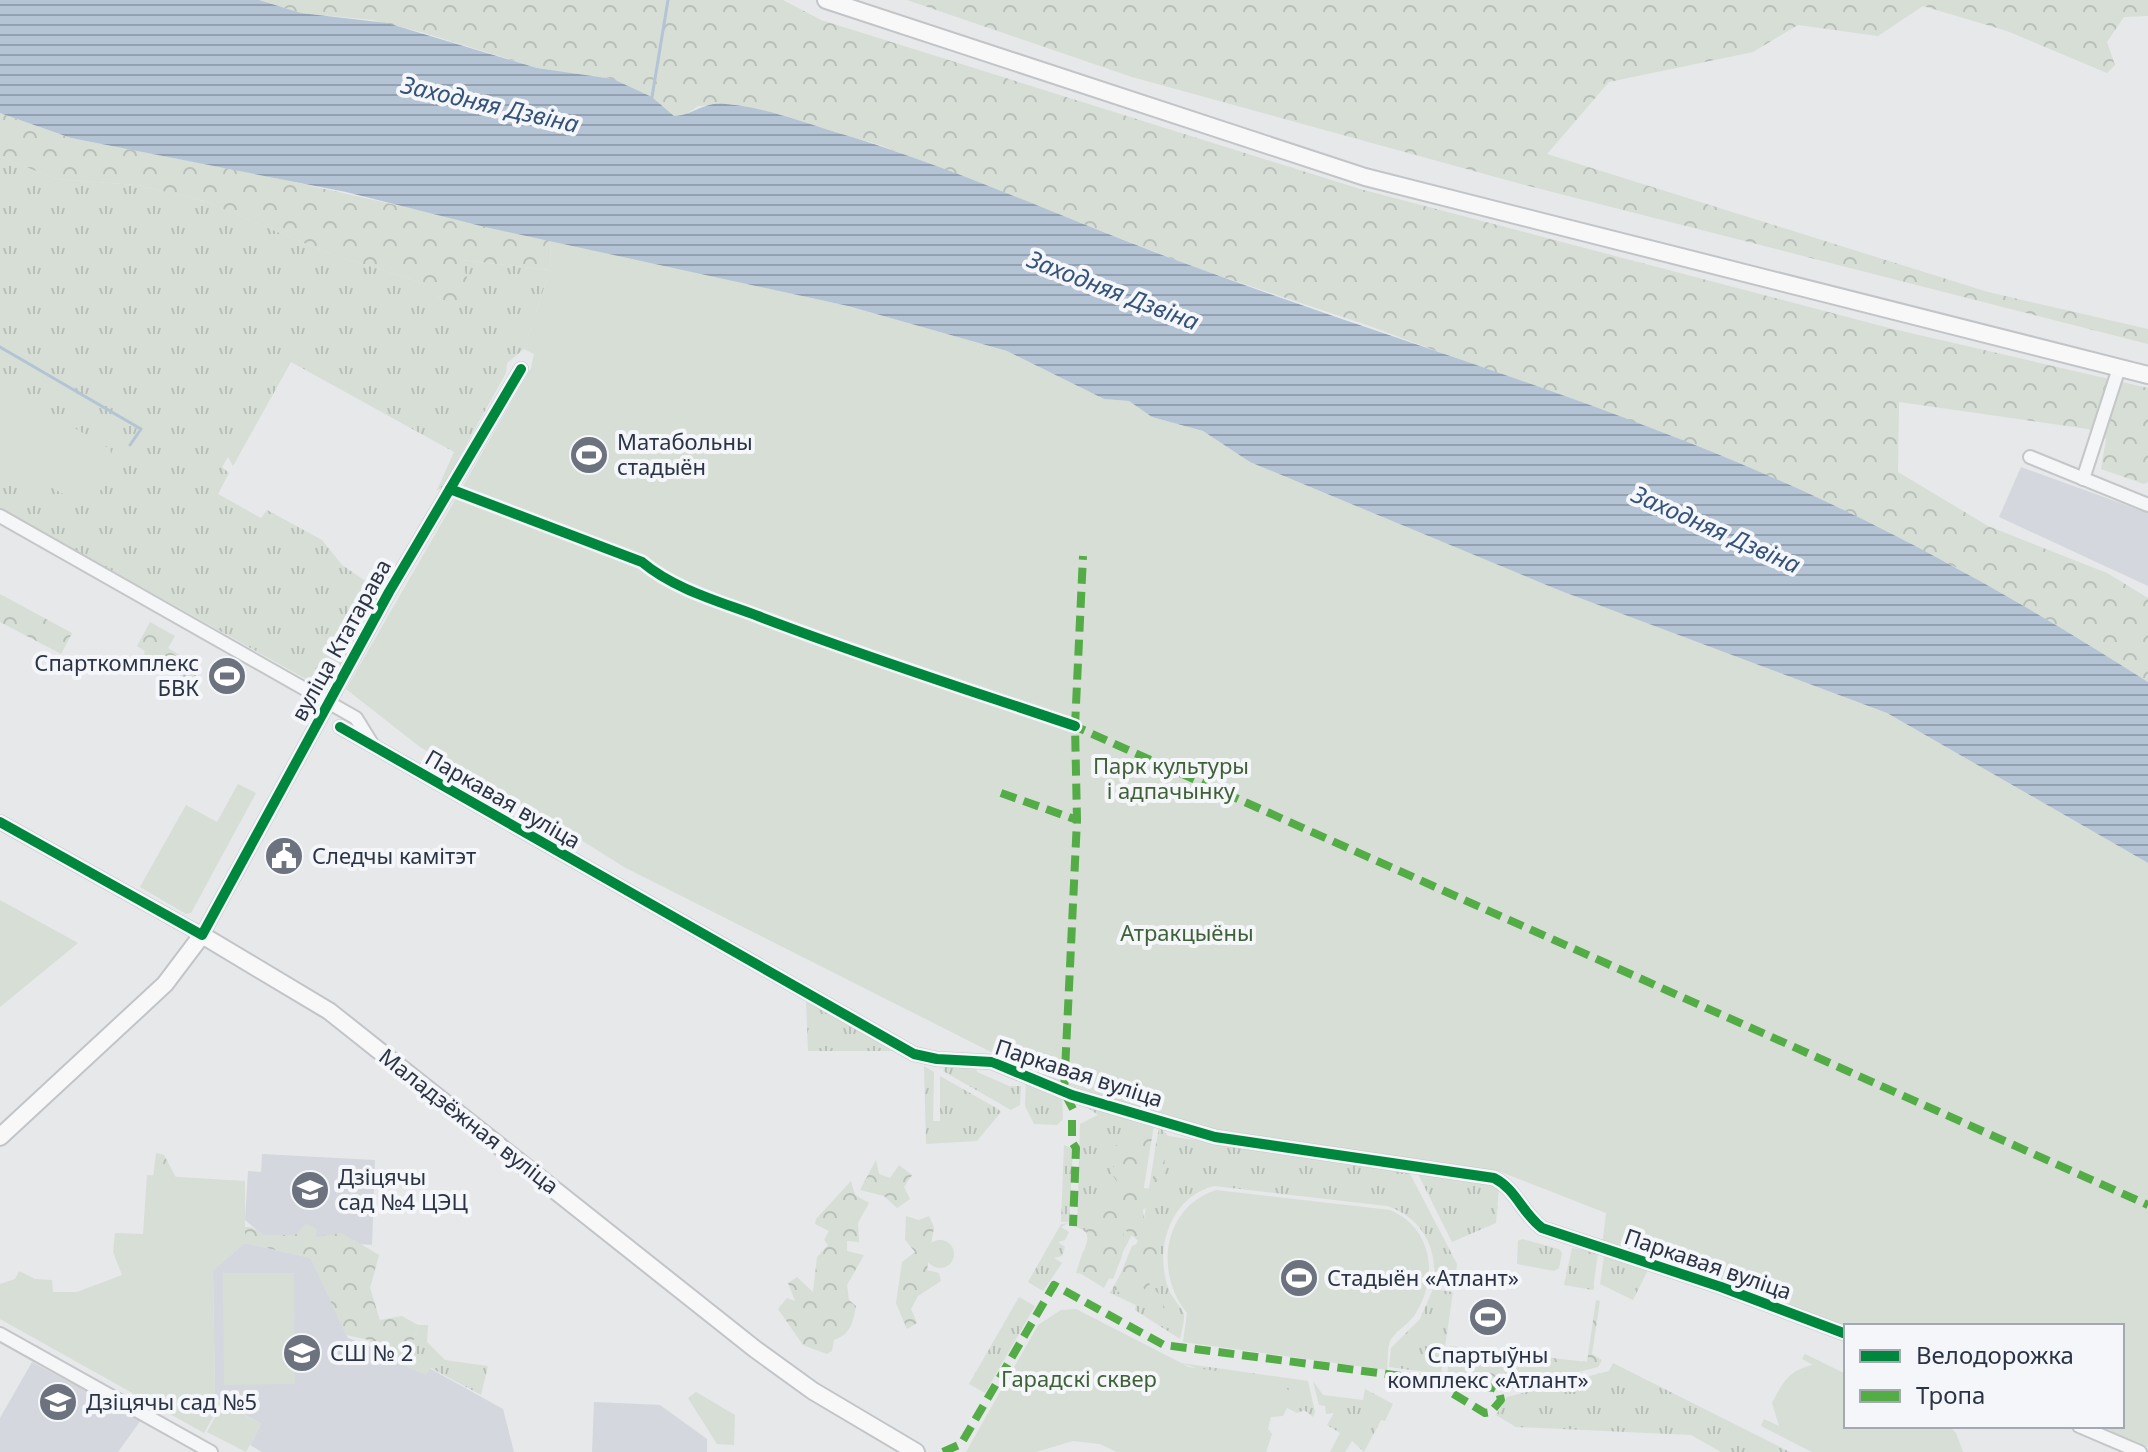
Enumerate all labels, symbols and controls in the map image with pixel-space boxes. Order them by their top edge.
water label: Заходняя Дзвіна [397,67,583,140]
water label: Заходняя Дзвіна [1022,241,1204,338]
place label: Матабольны стадыён [617,426,753,481]
sports icon: Матабольны стадыён [568,434,610,476]
water label: Заходняя Дзвіна [1626,476,1806,581]
street label: вуліца Ктатарава [283,553,397,726]
place label: Спарткомплекс БВК [34,647,199,702]
sports icon: Спарткомплекс БВК [206,655,248,697]
street label: Паркавая вуліца [420,741,587,855]
park label: Парк культуры і адпачынку [1093,750,1249,805]
public building icon: Следчы камітэт [263,835,305,877]
place label: Следчы камітэт [312,840,476,870]
park label: Атракцыёны [1120,917,1254,947]
street label: Паркавая вуліца [992,1031,1167,1113]
street label: Маладзёжная вуліца [373,1041,566,1200]
place label: Дзіцячы сад №4 ЦЭЦ [338,1161,468,1216]
school or university icon: Дзіцячы сад №4 ЦЭЦ [289,1169,331,1211]
street label: Паркавая вуліца [1621,1220,1796,1306]
sports icon: Стадыён «Атлант» [1278,1257,1320,1299]
place label: Стадыён «Атлант» [1327,1262,1519,1292]
sports icon: Спартыўны комплекс «Атлант» [1467,1296,1509,1338]
legend [1844,1324,2124,1428]
school or university icon: СШ № 2 [281,1332,323,1374]
place label: СШ № 2 [330,1337,413,1367]
text: Велодорожка [1916,1338,2074,1371]
place label: Спартыўны комплекс «Атлант» [1387,1339,1589,1394]
park label: Гарадскі сквер [1001,1363,1157,1393]
text: Тропа [1916,1378,1985,1411]
school or university icon: Дзіцячы сад №5 [37,1381,79,1423]
place label: Дзіцячы сад №5 [86,1386,257,1416]

